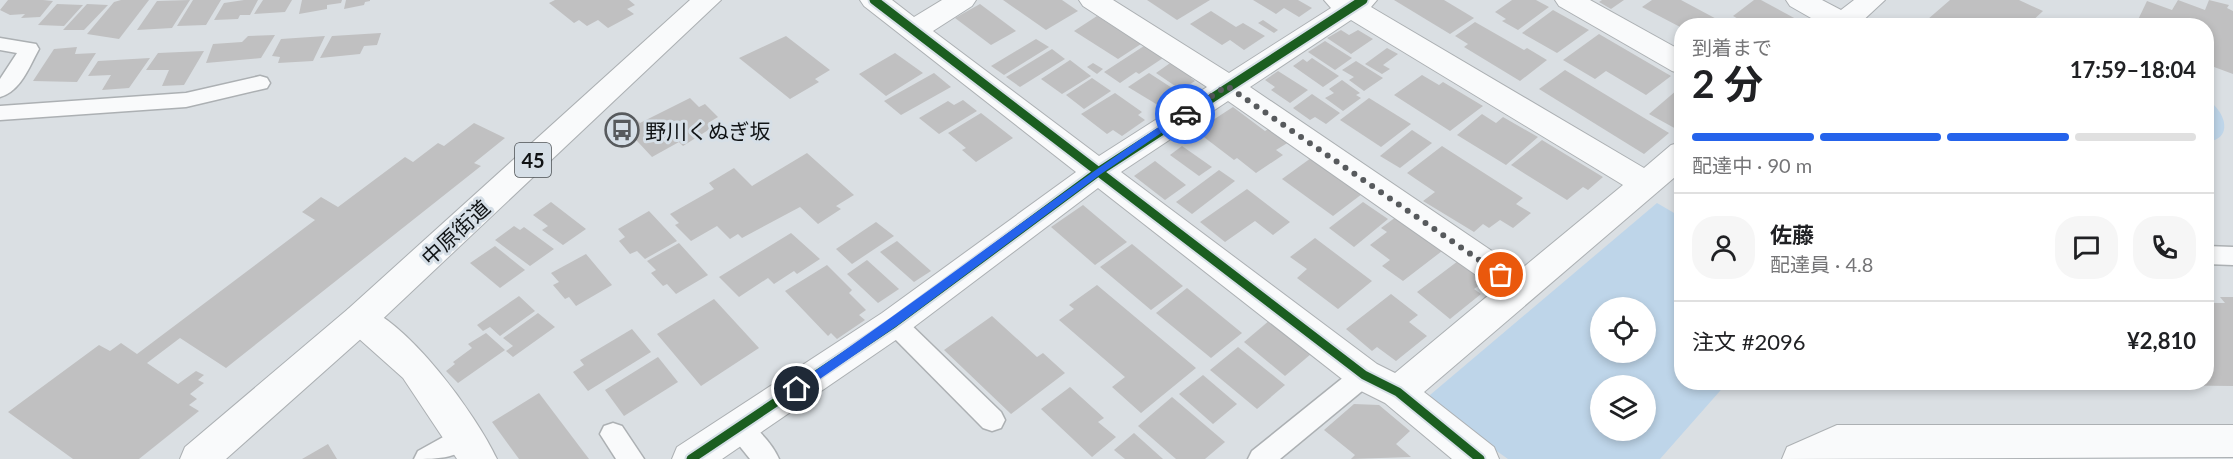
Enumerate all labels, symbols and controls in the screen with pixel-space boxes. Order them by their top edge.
text: 到着まで [1692,35,1772,59]
text: 17:59–18:04 [2070,56,2196,83]
text: 2 分 [1692,60,1763,106]
courier [1155,84,1215,144]
icon: car [1169,98,1202,131]
bus stop icon: 野川くぬぎ坂 [604,112,640,148]
place label: 野川くぬぎ坂 [645,118,771,143]
road number: 45 [515,143,551,177]
text: 配達中 · 90 m [1692,153,1812,177]
street label: 中原街道 [416,194,494,270]
button: person [1692,216,1755,279]
button: chat [2055,216,2118,279]
button: phone [2133,216,2196,279]
text: 佐藤 [1770,221,1814,248]
pin [1475,249,1526,300]
text: 配達員 · 4.8 [1770,252,1873,276]
icon: bag [1484,258,1517,291]
map controls [1590,297,1656,441]
button: locate [1590,297,1656,363]
text: ¥2,810 [2127,327,2196,354]
text: 注文 #2096 [1692,328,1805,355]
pin [771,363,822,414]
icon: home [780,372,813,405]
button: layers [1590,375,1656,441]

